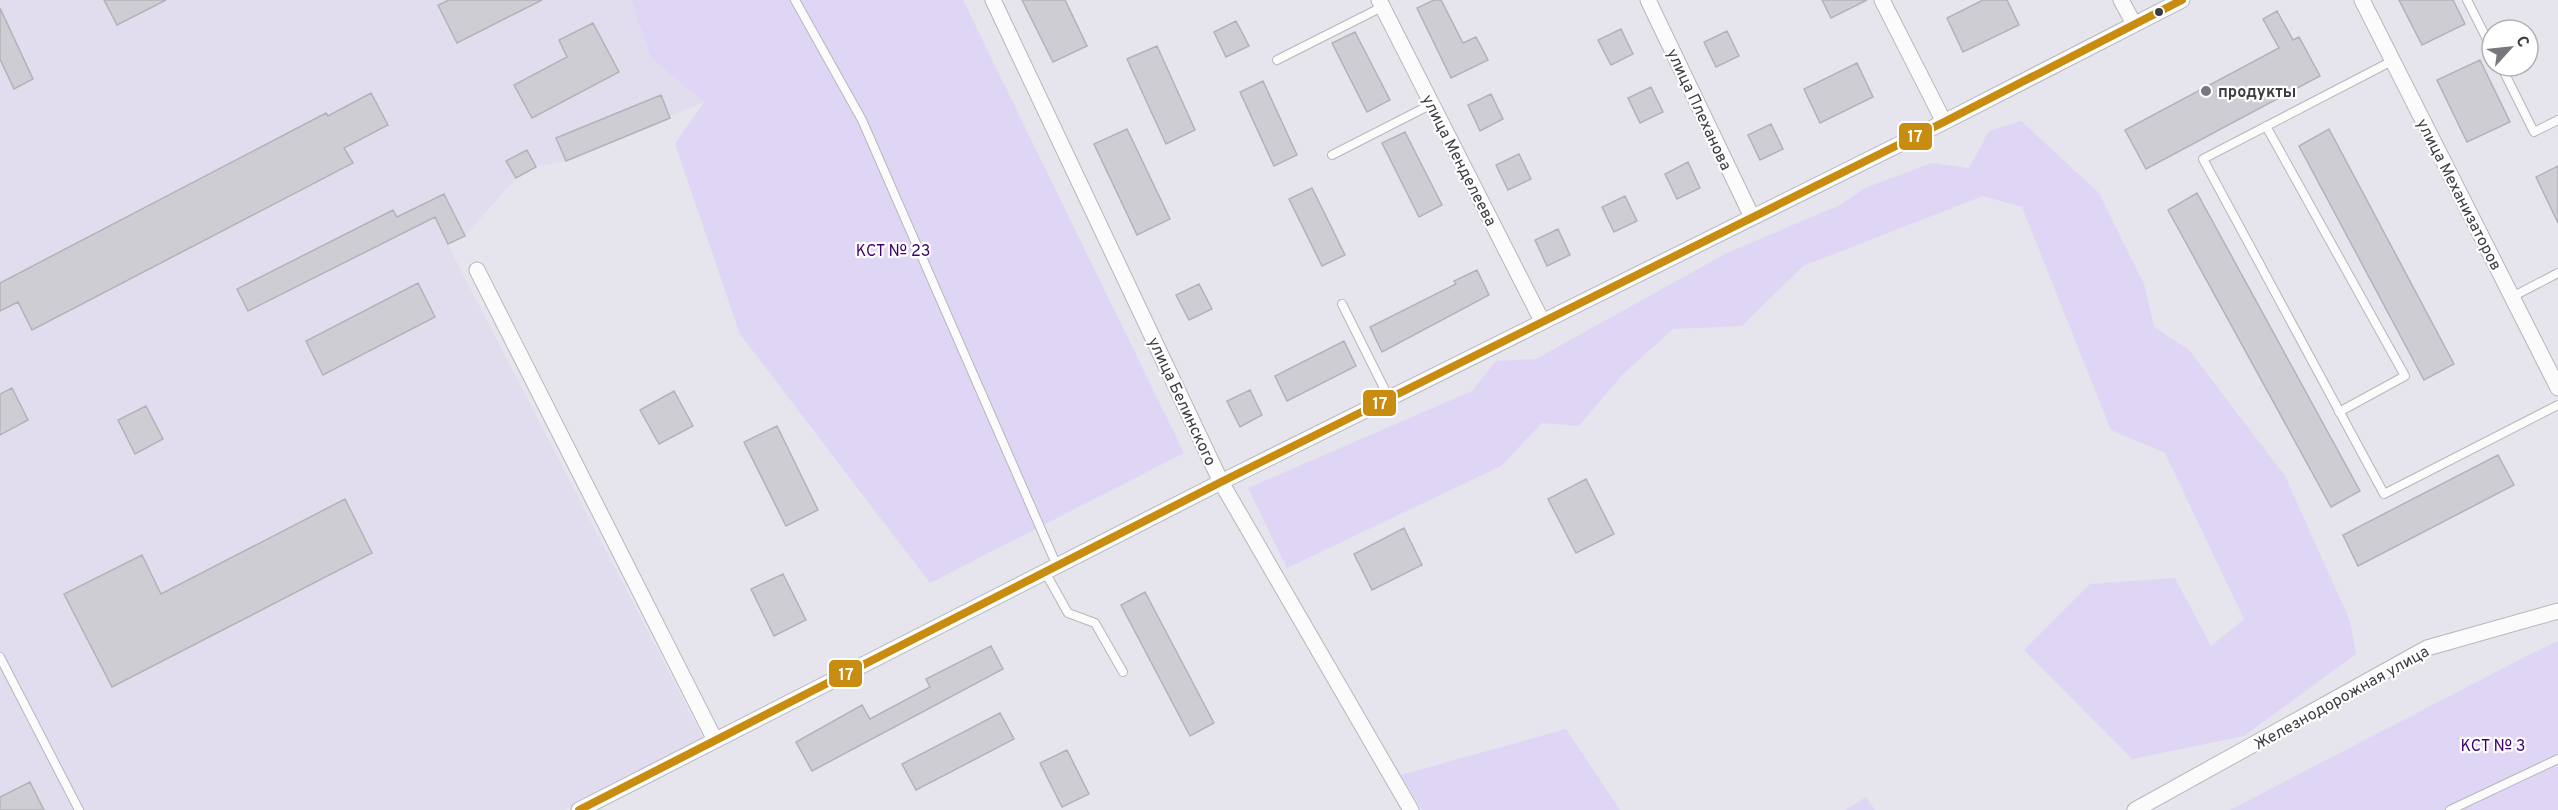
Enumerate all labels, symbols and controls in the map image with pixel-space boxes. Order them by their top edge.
unlabelled marker [2153,6,2165,18]
north arrow [2480,18,2540,78]
text: С [2510,33,2533,51]
street label: улица Плеханова [1661,46,1735,174]
place label: продукты [2218,83,2296,103]
marker: продукты [2199,84,2213,98]
street label: улица Менделеева [1416,92,1500,230]
street label: улица Механизаторов [2411,116,2505,274]
line badge: 17 [1898,122,1933,151]
text: 17 [1908,128,1922,148]
park label: КСТ № 23 [856,242,930,262]
street label: улица Белинского [1143,334,1220,470]
line badge: 17 [1362,389,1397,417]
text: 17 [1373,395,1387,415]
street label: Железнодорожная улица [2251,642,2433,755]
line badge: 17 [828,659,863,688]
text: 17 [839,666,853,686]
park label: КСТ № 3 [2461,737,2525,757]

